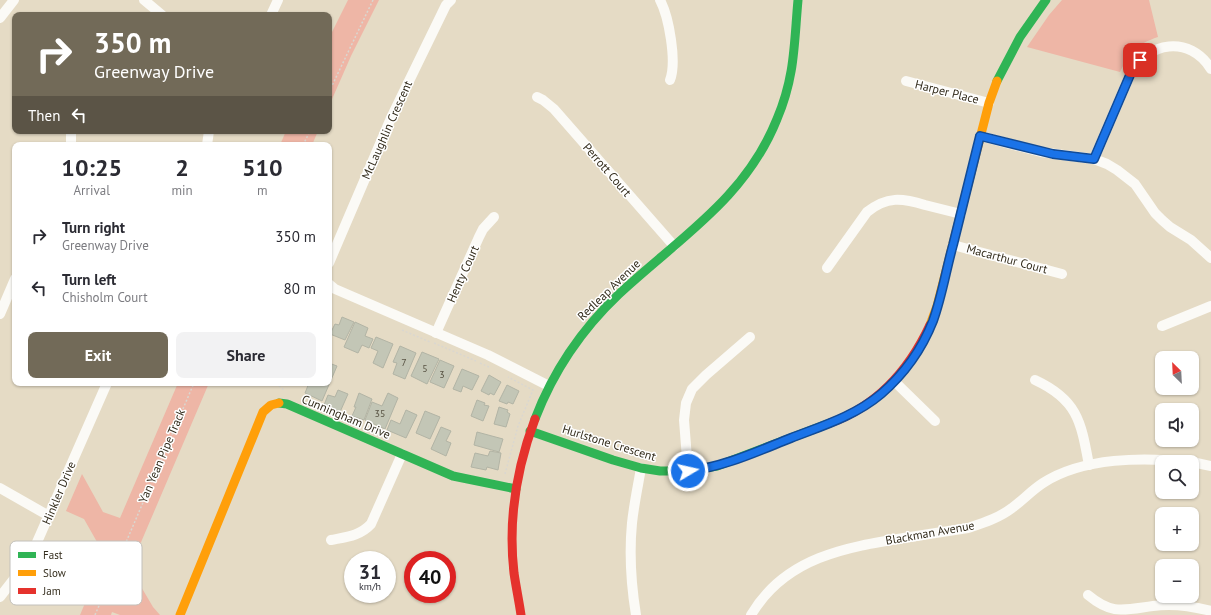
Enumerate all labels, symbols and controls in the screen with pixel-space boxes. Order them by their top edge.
text: 350 m [94,24,171,61]
icon: right [28,28,80,80]
pin [1123,43,1157,77]
icon: arrive [1129,49,1151,71]
text: Greenway Drive [94,60,214,83]
street label: Harper Place [914,76,981,107]
street label: McLaughlin Crescent [358,78,415,182]
icon: left [68,104,90,126]
text: Then [28,106,60,125]
street label: Perrott Court [580,140,635,200]
text: 10:25 [61,152,122,183]
text: 2 [175,152,189,183]
text: 510 [242,152,283,183]
text: Arrival [74,182,110,199]
text: min [171,182,193,199]
text: m [257,182,268,199]
text: Turn right [62,218,125,237]
icon: right [28,225,50,247]
text: 350 m [275,227,316,246]
text: Greenway Drive [62,237,149,254]
street label: Macarthur Court [965,240,1049,277]
street label: Henty Court [443,243,482,305]
street label: Redleap Avenue [574,256,643,323]
text: Turn left [62,270,116,289]
icon: left [28,277,50,299]
text: 80 m [283,279,316,298]
text: Chisholm Court [62,289,148,306]
button: Exit [28,332,168,378]
button: Share [176,332,316,378]
north arrow [1155,351,1199,395]
map controls [1155,351,1199,603]
house number: 7 [401,356,407,369]
house number: 5 [422,362,428,375]
house number: 3 [439,368,445,381]
street label: Cunningham Drive [300,391,393,442]
button: sound [1155,403,1199,447]
street label: Yan Yean Pipe Track [135,406,188,505]
house number: 35 [375,407,385,420]
street label: Hurlstone Crescent [560,421,658,464]
position arrow [667,450,709,492]
button: search [1155,455,1199,499]
street label: Hinkler Drive [38,459,79,527]
button: + [1155,507,1199,551]
street label: Blackman Avenue [884,517,976,548]
legend [10,541,142,605]
text: Fast [43,548,63,562]
speed limit sign: 40 [404,551,456,603]
text: 31 [359,559,381,585]
button: − [1155,559,1199,603]
text: Slow [43,566,66,580]
text: km/h [359,580,381,593]
text: Jam [42,584,61,598]

